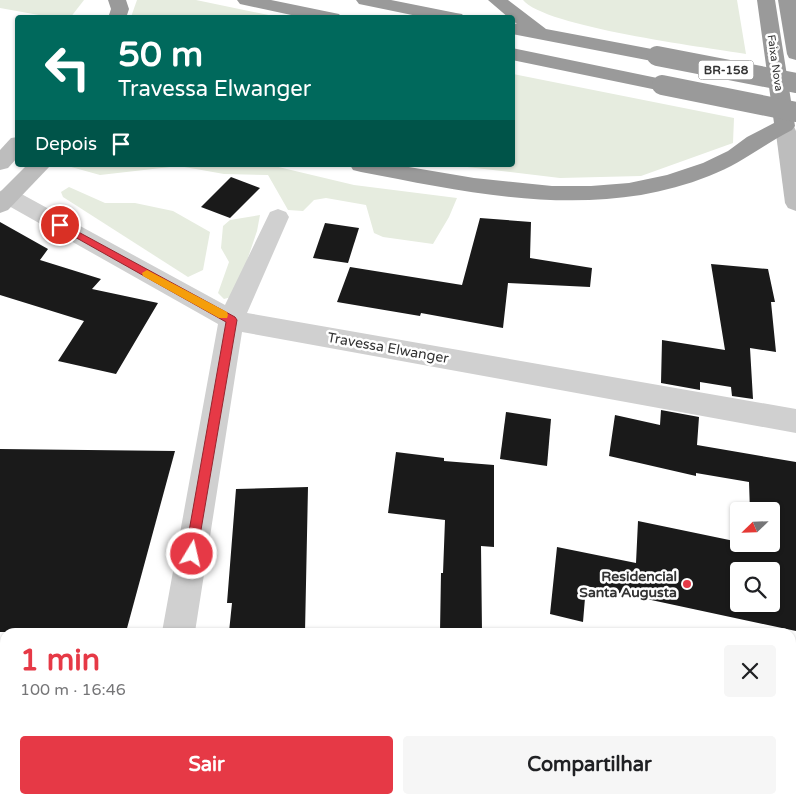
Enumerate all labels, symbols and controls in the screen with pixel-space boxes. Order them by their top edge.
text: 50 m [118,34,203,76]
street label: Faixa Nova [765,34,785,92]
icon: left [35,35,100,100]
road number: BR-158 [698,60,754,80]
text: Travessa Elwanger [118,76,311,102]
icon: arrive [107,130,135,158]
text: Depois [35,133,97,155]
pin [39,204,81,246]
icon: arrive [46,211,74,239]
street label: Travessa Elwanger [326,329,451,367]
north arrow [730,502,780,552]
map controls [730,502,780,612]
position arrow [165,527,217,579]
button: search [730,562,780,612]
place label: Residencial Santa Augusta [579,568,677,601]
marker: Residencial Santa Augusta [681,578,693,590]
text: 1 min [20,642,100,679]
button: close [724,645,776,697]
text: 100 m · 16:46 [20,680,126,700]
button: Sair [20,736,393,794]
button: Compartilhar [403,736,776,794]

